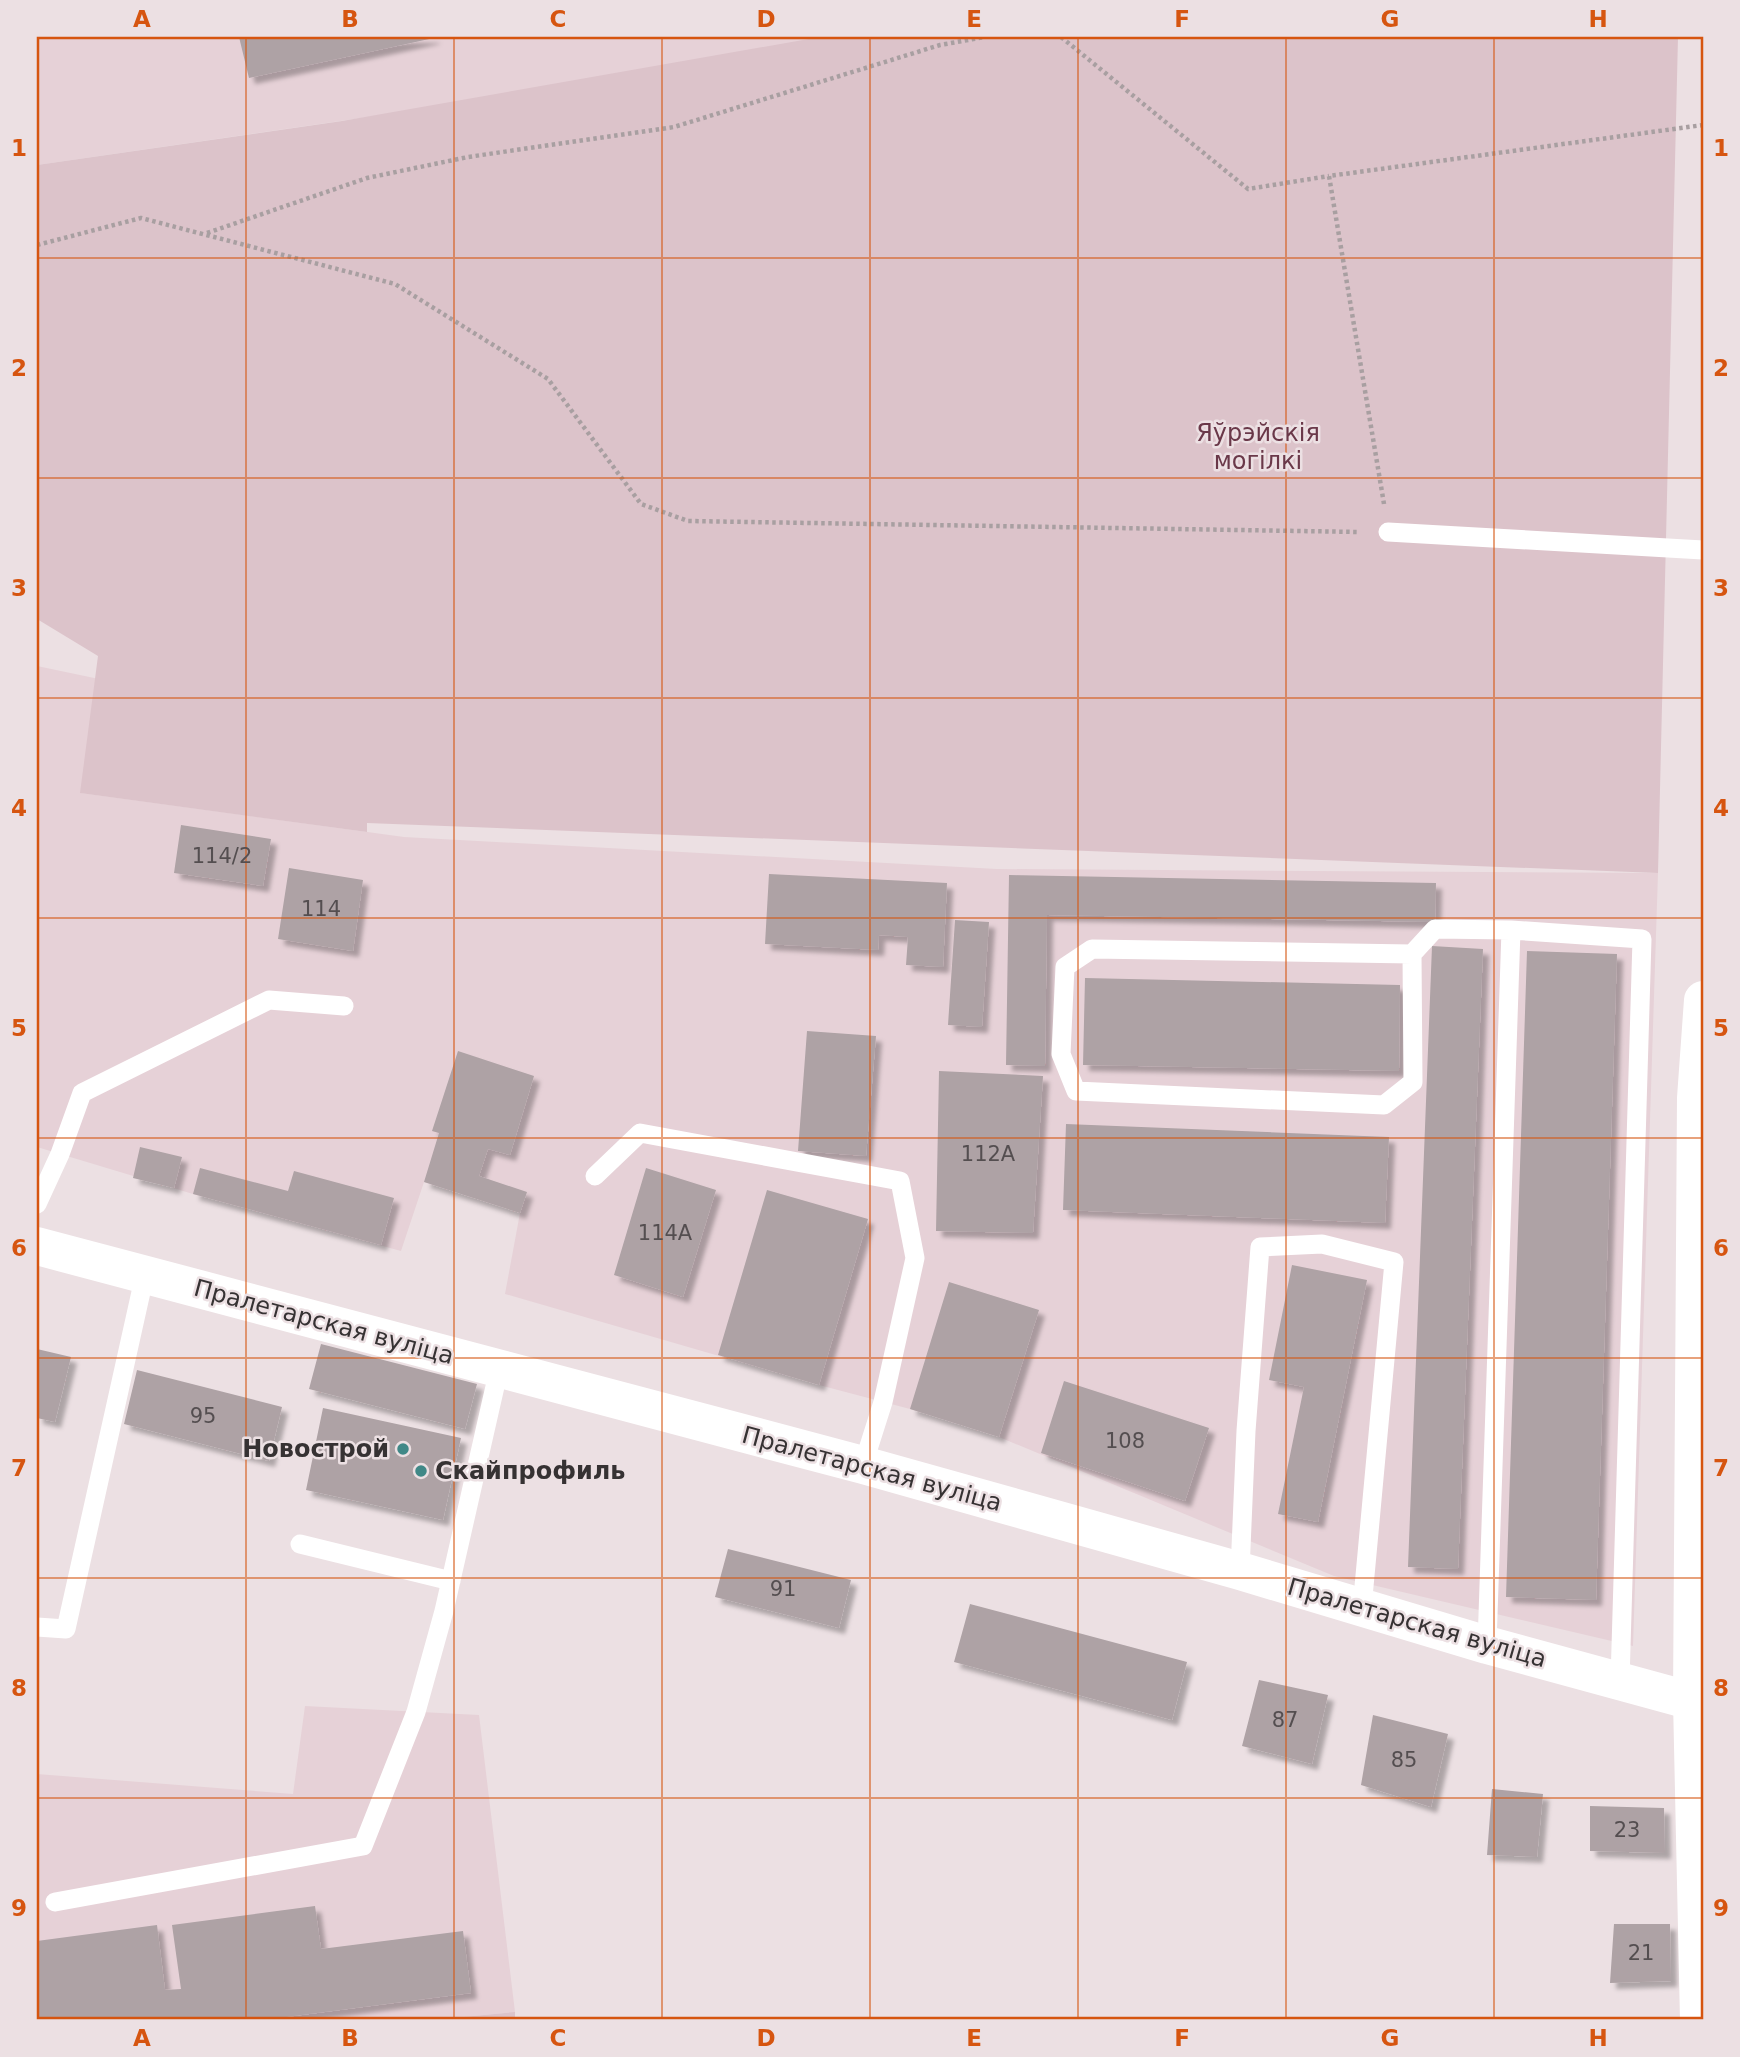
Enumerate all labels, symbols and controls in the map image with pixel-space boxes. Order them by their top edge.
text: A [133,6,151,32]
text: B [341,6,359,32]
text: C [550,6,566,32]
text: D [756,6,776,32]
text: E [966,6,982,32]
text: F [1174,6,1190,32]
text: G [1381,6,1399,32]
text: H [1588,6,1608,32]
text: 1 [11,135,27,161]
text: 1 [1713,135,1729,161]
text: 2 [11,355,27,381]
text: 2 [1713,355,1729,381]
park label: Яўрэйскія могілкі [1196,419,1320,475]
text: 3 [11,575,27,601]
text: 3 [1713,575,1729,601]
text: 4 [11,795,27,821]
text: 4 [1713,795,1729,821]
house number: 114/2 [192,844,252,868]
house number: 114 [301,897,341,921]
text: 5 [11,1015,27,1041]
text: 5 [1713,1015,1729,1041]
house number: 112А [961,1142,1016,1166]
house number: 114А [638,1221,693,1245]
text: 6 [11,1235,27,1261]
text: 6 [1713,1235,1729,1261]
street label: Пралетарская вуліца [191,1274,457,1370]
house number: 95 [190,1404,216,1428]
street label: Пралетарская вуліца [739,1421,1005,1517]
house number: 108 [1105,1429,1145,1453]
place label: Новострой [242,1435,389,1463]
marker: Новострой [395,1441,411,1457]
text: 7 [11,1455,27,1481]
text: 7 [1713,1455,1729,1481]
place label: Скайпрофиль [435,1457,626,1485]
marker: Скайпрофиль [413,1463,429,1479]
street label: Пралетарская вуліца [1284,1573,1550,1673]
house number: 91 [770,1577,796,1601]
text: 8 [11,1675,27,1701]
text: 8 [1713,1675,1729,1701]
house number: 87 [1272,1708,1298,1732]
house number: 85 [1391,1748,1417,1772]
house number: 23 [1614,1818,1640,1842]
text: 9 [11,1895,27,1921]
text: 9 [1713,1895,1729,1921]
house number: 21 [1628,1941,1654,1965]
text: A [133,2025,151,2051]
text: B [341,2025,359,2051]
text: C [550,2025,566,2051]
text: D [756,2025,776,2051]
text: E [966,2025,982,2051]
text: F [1174,2025,1190,2051]
text: G [1381,2025,1399,2051]
text: H [1588,2025,1608,2051]

